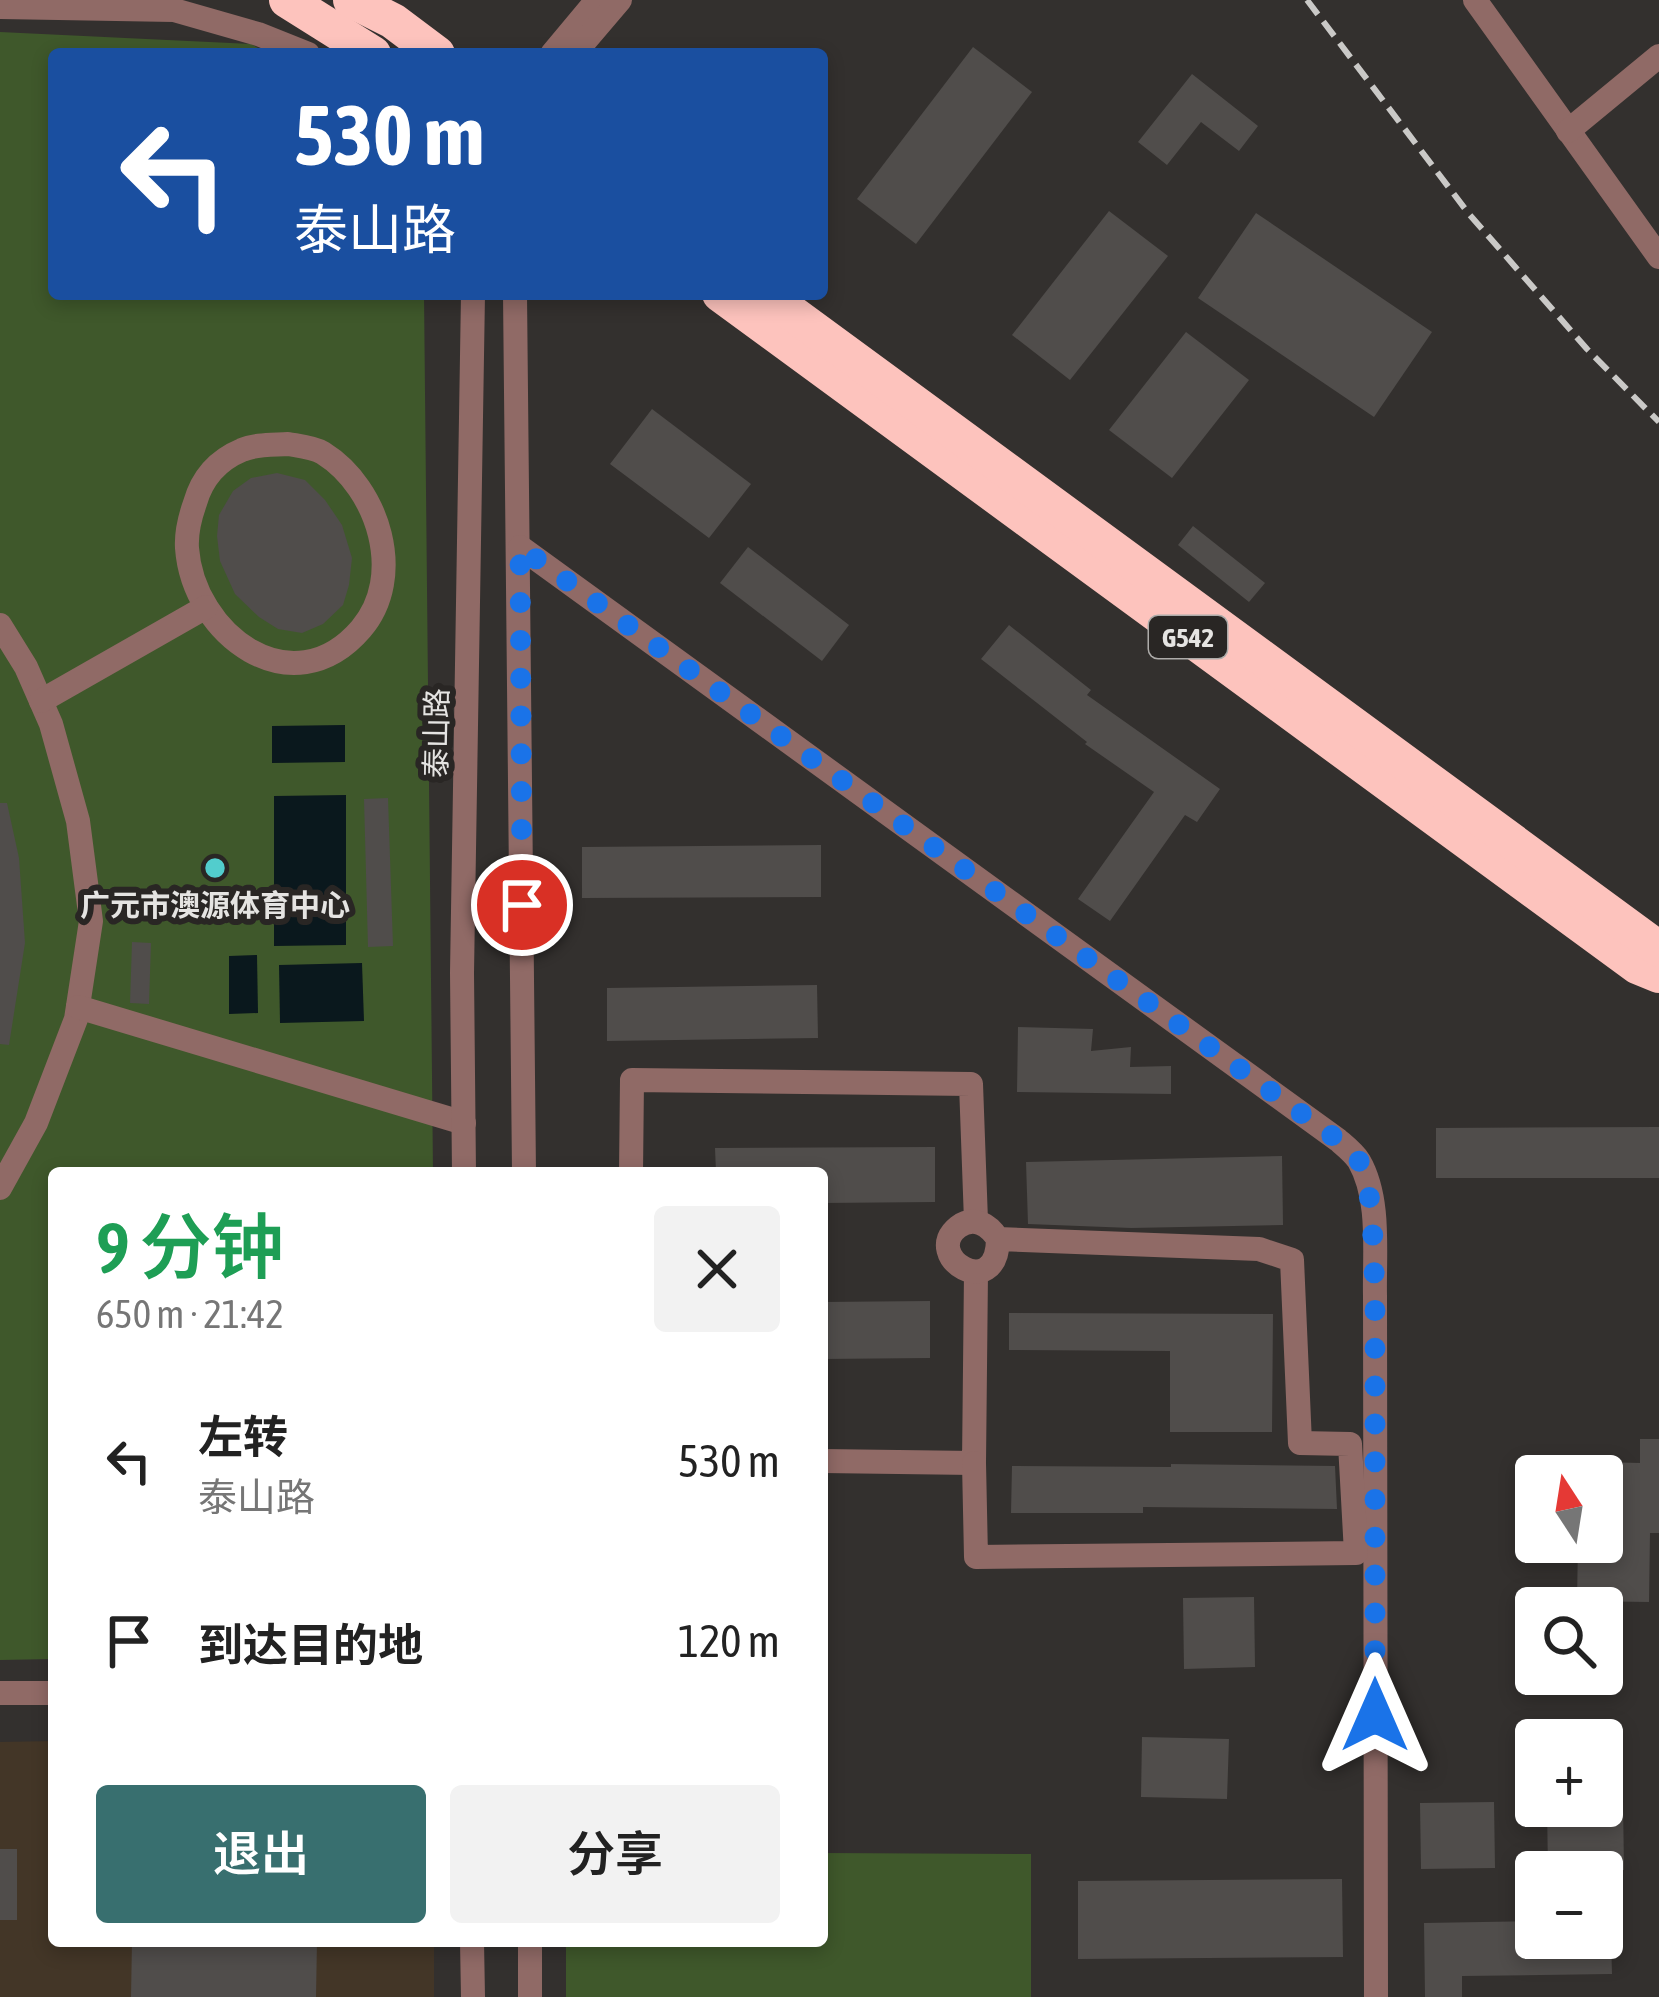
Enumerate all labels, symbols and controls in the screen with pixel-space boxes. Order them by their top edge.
text: 530 m [294,87,484,183]
icon: left [96,96,252,252]
text: 泰山路 [294,199,456,260]
road number: G542 [1149,616,1227,658]
street label: 泰山路 [418,688,454,778]
pin [471,854,573,956]
marker: 广元市澳源体育中心 [202,855,228,881]
icon: arrive [489,872,555,938]
place label: 广元市澳源体育中心 [80,888,350,922]
text: 9 分钟 [96,1206,284,1288]
button: close [654,1206,780,1332]
text: 650 m · 21:42 [96,1292,284,1336]
text: 左转 [198,1411,288,1463]
icon: left [96,1428,162,1494]
text: 530 m [678,1435,780,1487]
north arrow [1515,1455,1623,1563]
map controls [1515,1455,1623,1959]
text: 泰山路 [198,1475,315,1519]
button: search [1515,1587,1623,1695]
icon: arrive [96,1608,162,1674]
text: 120 m [678,1615,780,1667]
text: 到达目的地 [198,1619,423,1671]
position arrow [1312,1652,1438,1778]
button: + [1515,1719,1623,1827]
button: 退出 [96,1785,426,1923]
button: 分享 [450,1785,780,1923]
button: − [1515,1851,1623,1959]

